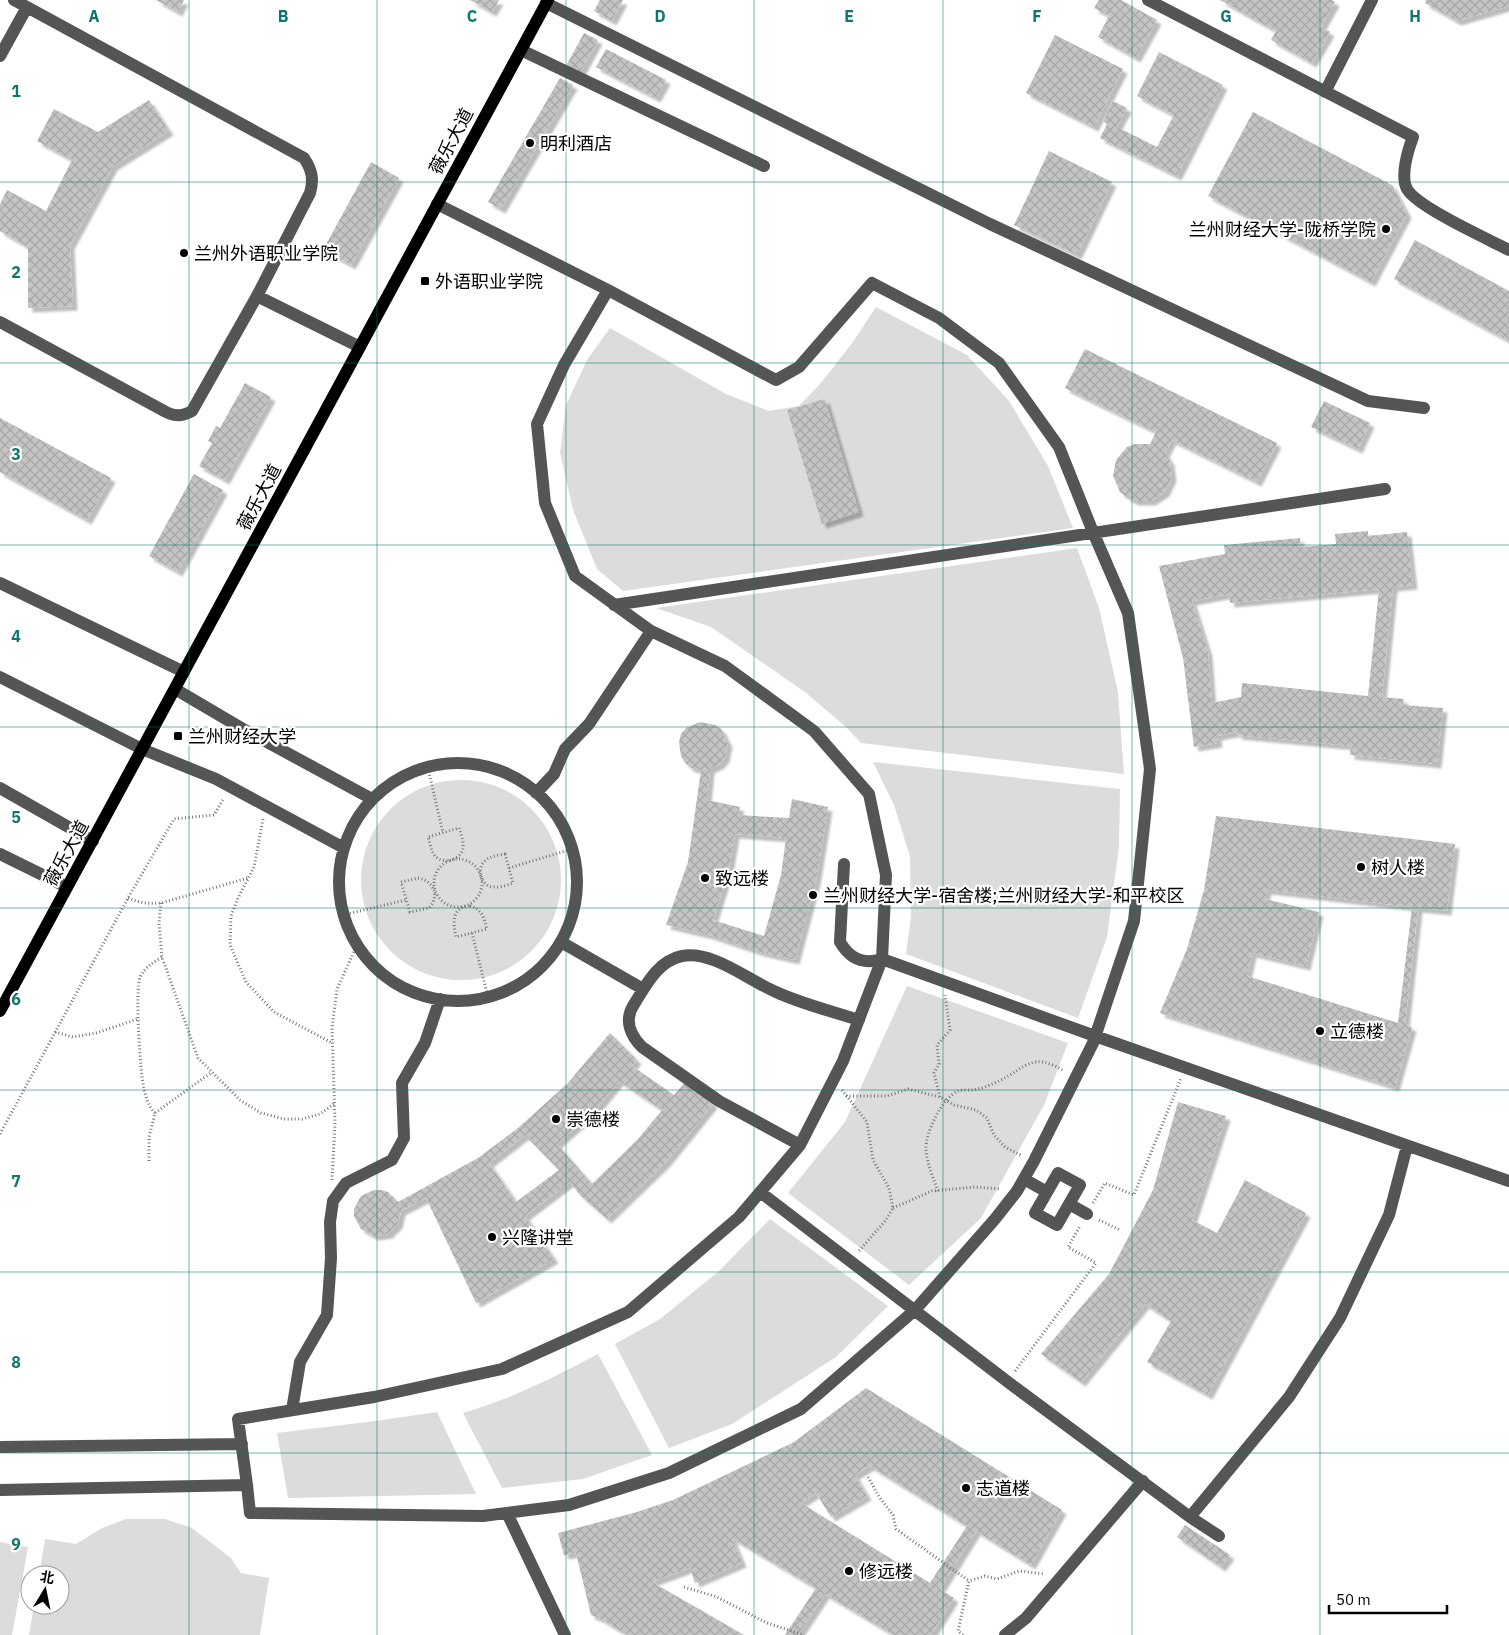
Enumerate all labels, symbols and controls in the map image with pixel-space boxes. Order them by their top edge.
text: A [89,6,100,26]
text: B [278,6,289,26]
text: C [467,6,477,26]
text: D [654,6,666,26]
text: E [844,6,854,26]
text: F [1032,6,1042,26]
text: G [1220,6,1232,26]
text: H [1409,6,1421,26]
text: 1 [11,81,21,101]
street label: 薇乐大道 [424,104,478,178]
place label: 明利酒店 [540,132,612,155]
marker: 明利酒店 [524,137,536,149]
place label: 兰州财经大学-陇桥学院 [1189,218,1376,241]
marker: 兰州财经大学-陇桥学院 [1380,223,1392,235]
place label: 兰州外语职业学院 [194,242,338,265]
marker: 兰州外语职业学院 [178,247,190,259]
text: 2 [11,262,21,282]
place label: 外语职业学院 [435,270,543,293]
marker: 外语职业学院 [419,275,431,287]
text: 3 [11,444,21,464]
street label: 薇乐大道 [232,460,286,534]
text: 4 [11,626,21,646]
place label: 兰州财经大学 [188,725,296,748]
marker: 兰州财经大学 [172,730,184,742]
text: 5 [11,807,21,827]
street label: 薇乐大道 [38,816,94,890]
place label: 树人楼 [1371,856,1425,879]
marker: 树人楼 [1355,861,1367,873]
place label: 致远楼 [715,867,769,890]
marker: 致远楼 [699,872,711,884]
place label: 兰州财经大学-宿舍楼;兰州财经大学-和平校区 [823,884,1185,907]
marker: 兰州财经大学-宿舍楼;兰州财经大学-和平校区 [807,889,819,901]
text: 6 [11,989,21,1009]
place label: 立德楼 [1330,1020,1384,1043]
marker: 立德楼 [1314,1025,1326,1037]
place label: 崇德楼 [566,1108,620,1131]
marker: 崇德楼 [550,1113,562,1125]
text: 7 [11,1171,21,1191]
place label: 兴隆讲堂 [502,1226,574,1249]
marker: 兴隆讲堂 [486,1231,498,1243]
text: 8 [11,1352,21,1372]
place label: 志道楼 [976,1477,1030,1500]
marker: 志道楼 [960,1482,972,1494]
text: 9 [11,1534,21,1554]
place label: 修远楼 [859,1560,913,1583]
north arrow [20,1565,70,1615]
marker: 修远楼 [843,1565,855,1577]
text: 北 [39,1567,56,1587]
scale bar [1329,1582,1446,1614]
text: 50 m [1336,1590,1371,1609]

